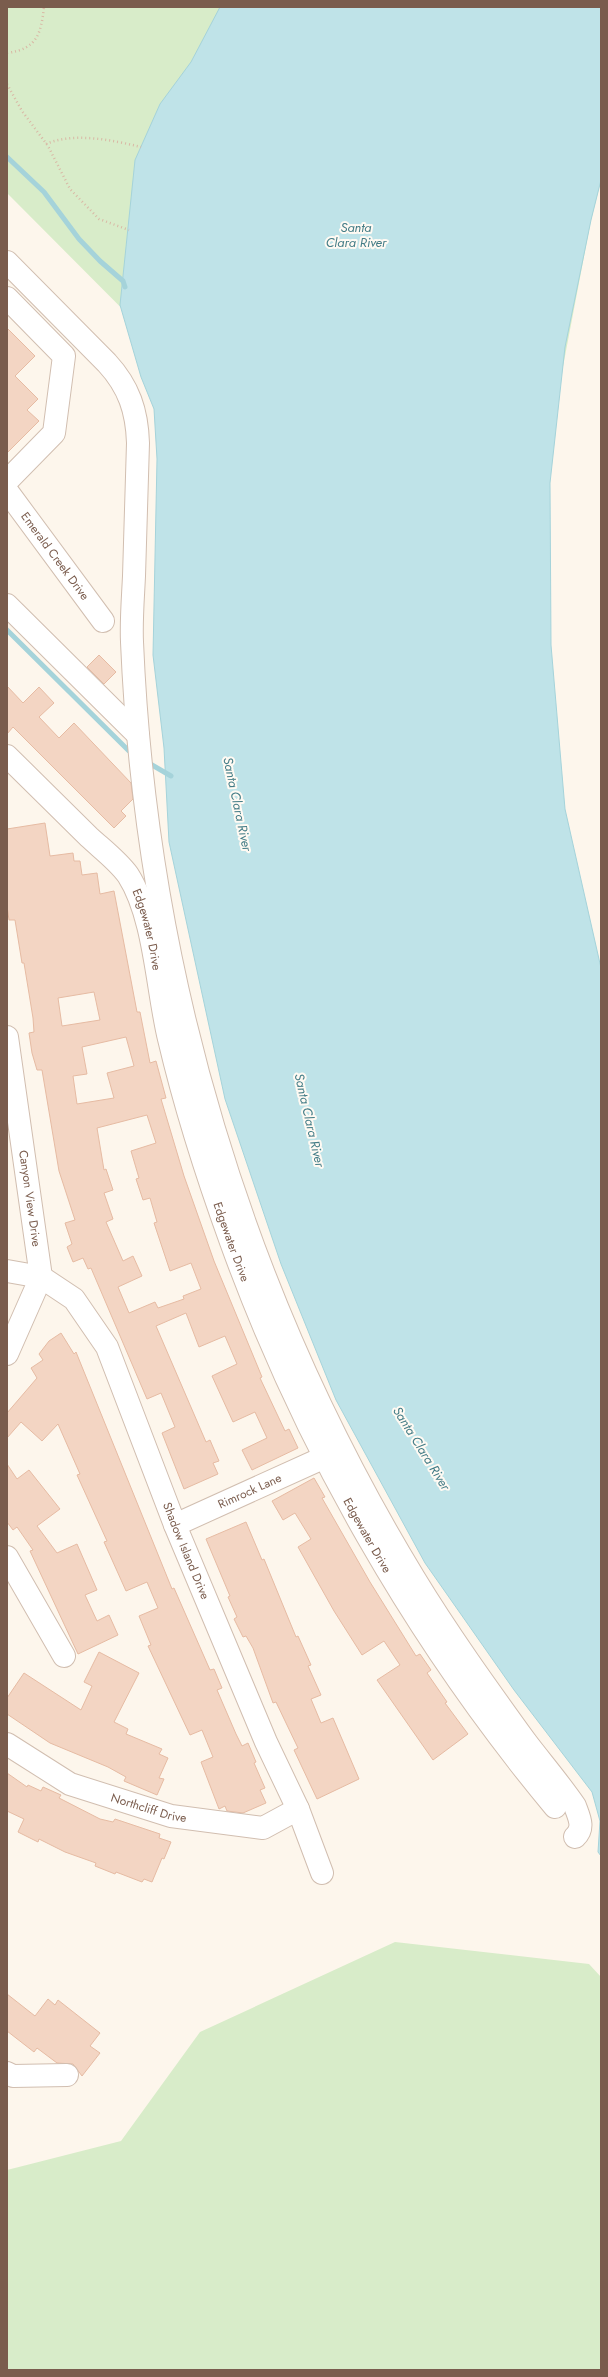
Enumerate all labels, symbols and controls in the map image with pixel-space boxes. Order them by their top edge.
water label: Santa Clara River [326,218,387,252]
street label: Emerald Creek Drive [17,508,94,604]
water label: Santa Clara River [218,755,257,853]
street label: Edgewater Drive [128,886,166,972]
water label: Santa Clara River [290,1071,330,1169]
street label: Canyon View Drive [14,1149,46,1248]
street label: Edgewater Drive [208,1199,254,1284]
water label: Santa Clara River [388,1403,455,1494]
street label: Rimrock Lane [215,1469,284,1513]
street label: Edgewater Drive [339,1495,396,1576]
street label: Shadow Island Drive [158,1500,214,1602]
street label: Northcliff Drive [109,1789,187,1827]

